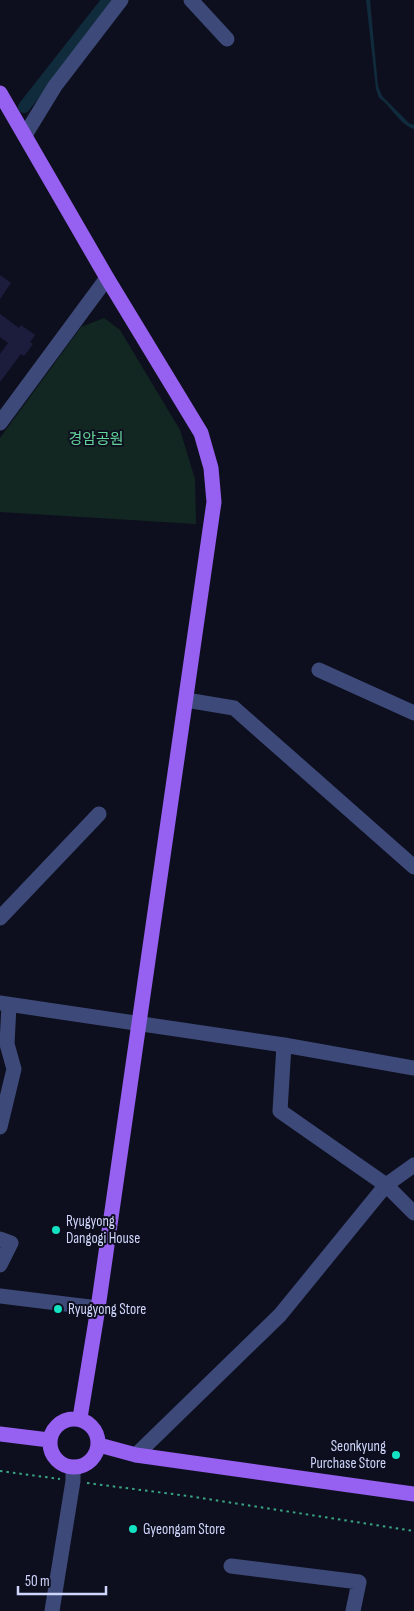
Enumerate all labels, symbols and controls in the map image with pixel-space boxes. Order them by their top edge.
park label: 경암공원 [68,430,124,449]
place label: Ryugyong Dangogi House [66,1212,140,1248]
marker: Ryugyong Dangogi House [50,1224,62,1236]
place label: Ryugyong Store [68,1300,146,1319]
marker: Ryugyong Store [52,1303,64,1315]
place label: Seonkyung Purchase Store [310,1437,386,1473]
marker: Seonkyung Purchase Store [390,1449,402,1461]
place label: Gyeongam Store [143,1520,225,1539]
marker: Gyeongam Store [127,1523,139,1535]
scale bar [18,1564,105,1596]
text: 50 m [25,1572,50,1591]

